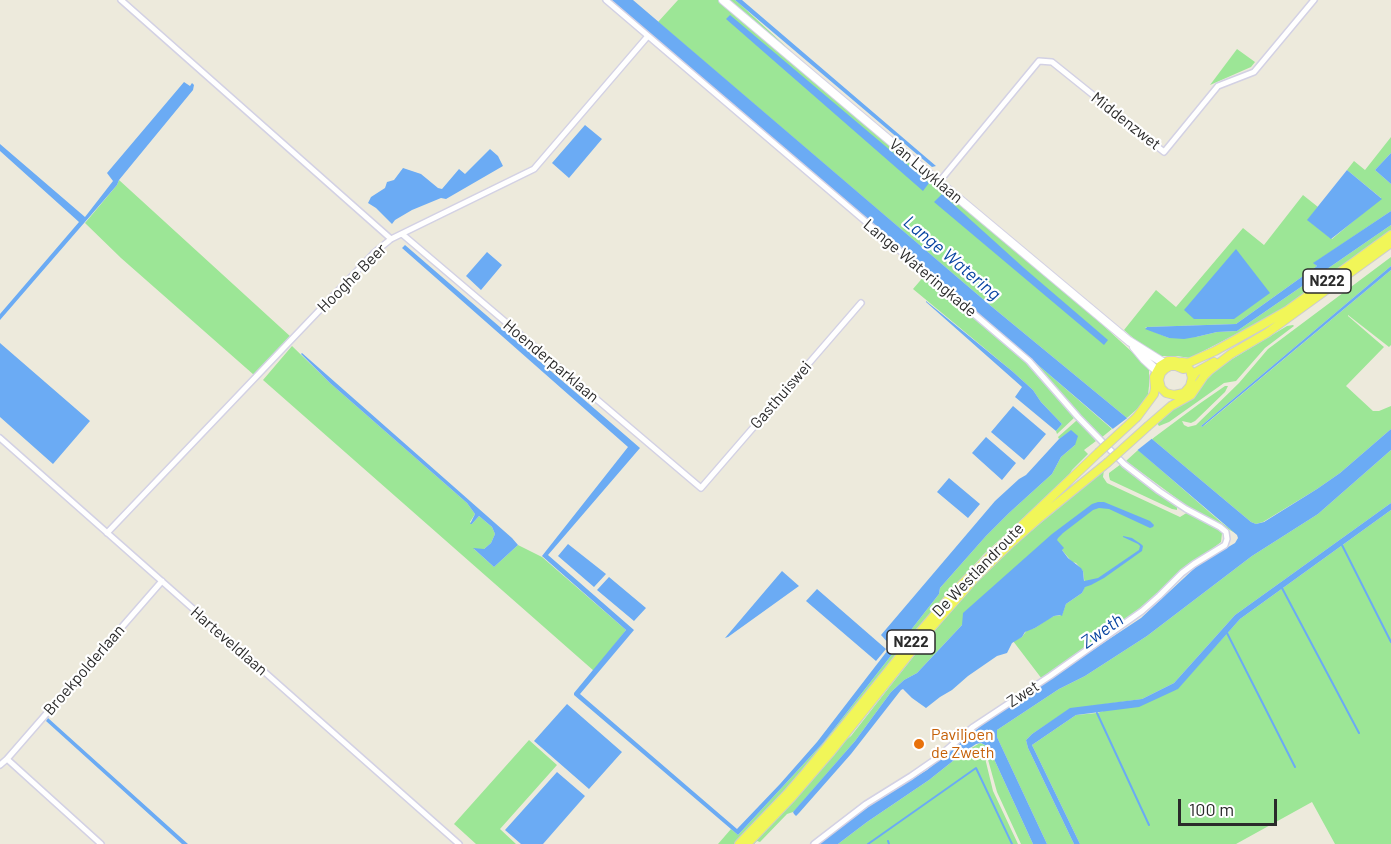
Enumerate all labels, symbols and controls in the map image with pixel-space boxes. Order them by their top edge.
street label: Middenzwet [1087,88,1165,154]
street label: Van Luyklaan [885,135,967,207]
water label: Lange Watering [899,211,1005,305]
street label: Lange Wateringkade [859,215,981,321]
street label: Hooghe Beer [314,240,390,316]
road number: N222 [1303,269,1351,293]
street label: Hoenderparklaan [499,315,603,407]
street label: Gasthuiswei [746,357,816,433]
street label: De Westlandroute [928,519,1028,621]
street label: Harteveldlaan [187,602,271,680]
water label: Zweth [1077,609,1127,653]
street label: Broekpolderlaan [39,621,129,719]
road number: N222 [887,630,935,654]
street label: Zwet [1003,677,1043,711]
place label: Paviljoen de Zweth [931,725,994,763]
marker: Paviljoen de Zweth [912,737,926,751]
scale bar [1181,787,1280,825]
text: 100 m [1189,798,1234,820]

